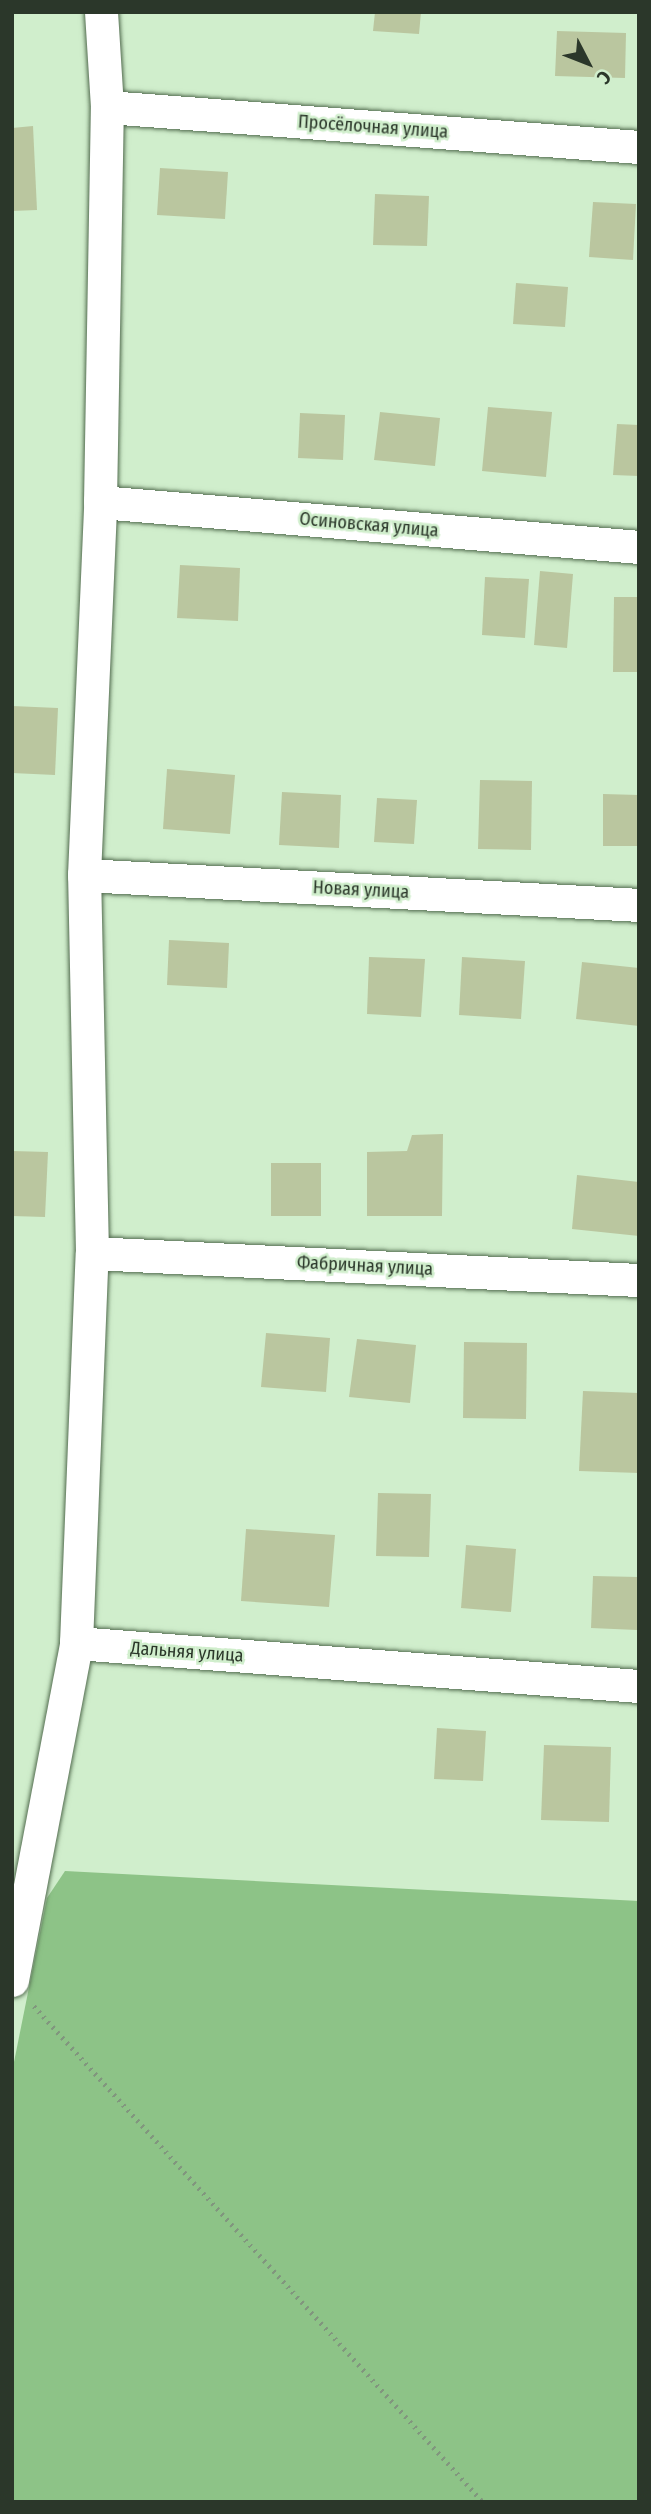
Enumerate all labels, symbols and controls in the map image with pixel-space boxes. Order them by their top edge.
north arrow [553,28,623,98]
text: С [592,66,616,89]
street label: Просёлочная улица [297,111,449,143]
street label: Осиновская улица [298,508,440,542]
street label: Новая улица [312,877,410,903]
street label: Фабричная улица [297,1252,433,1280]
street label: Дальняя улица [130,1637,244,1667]

